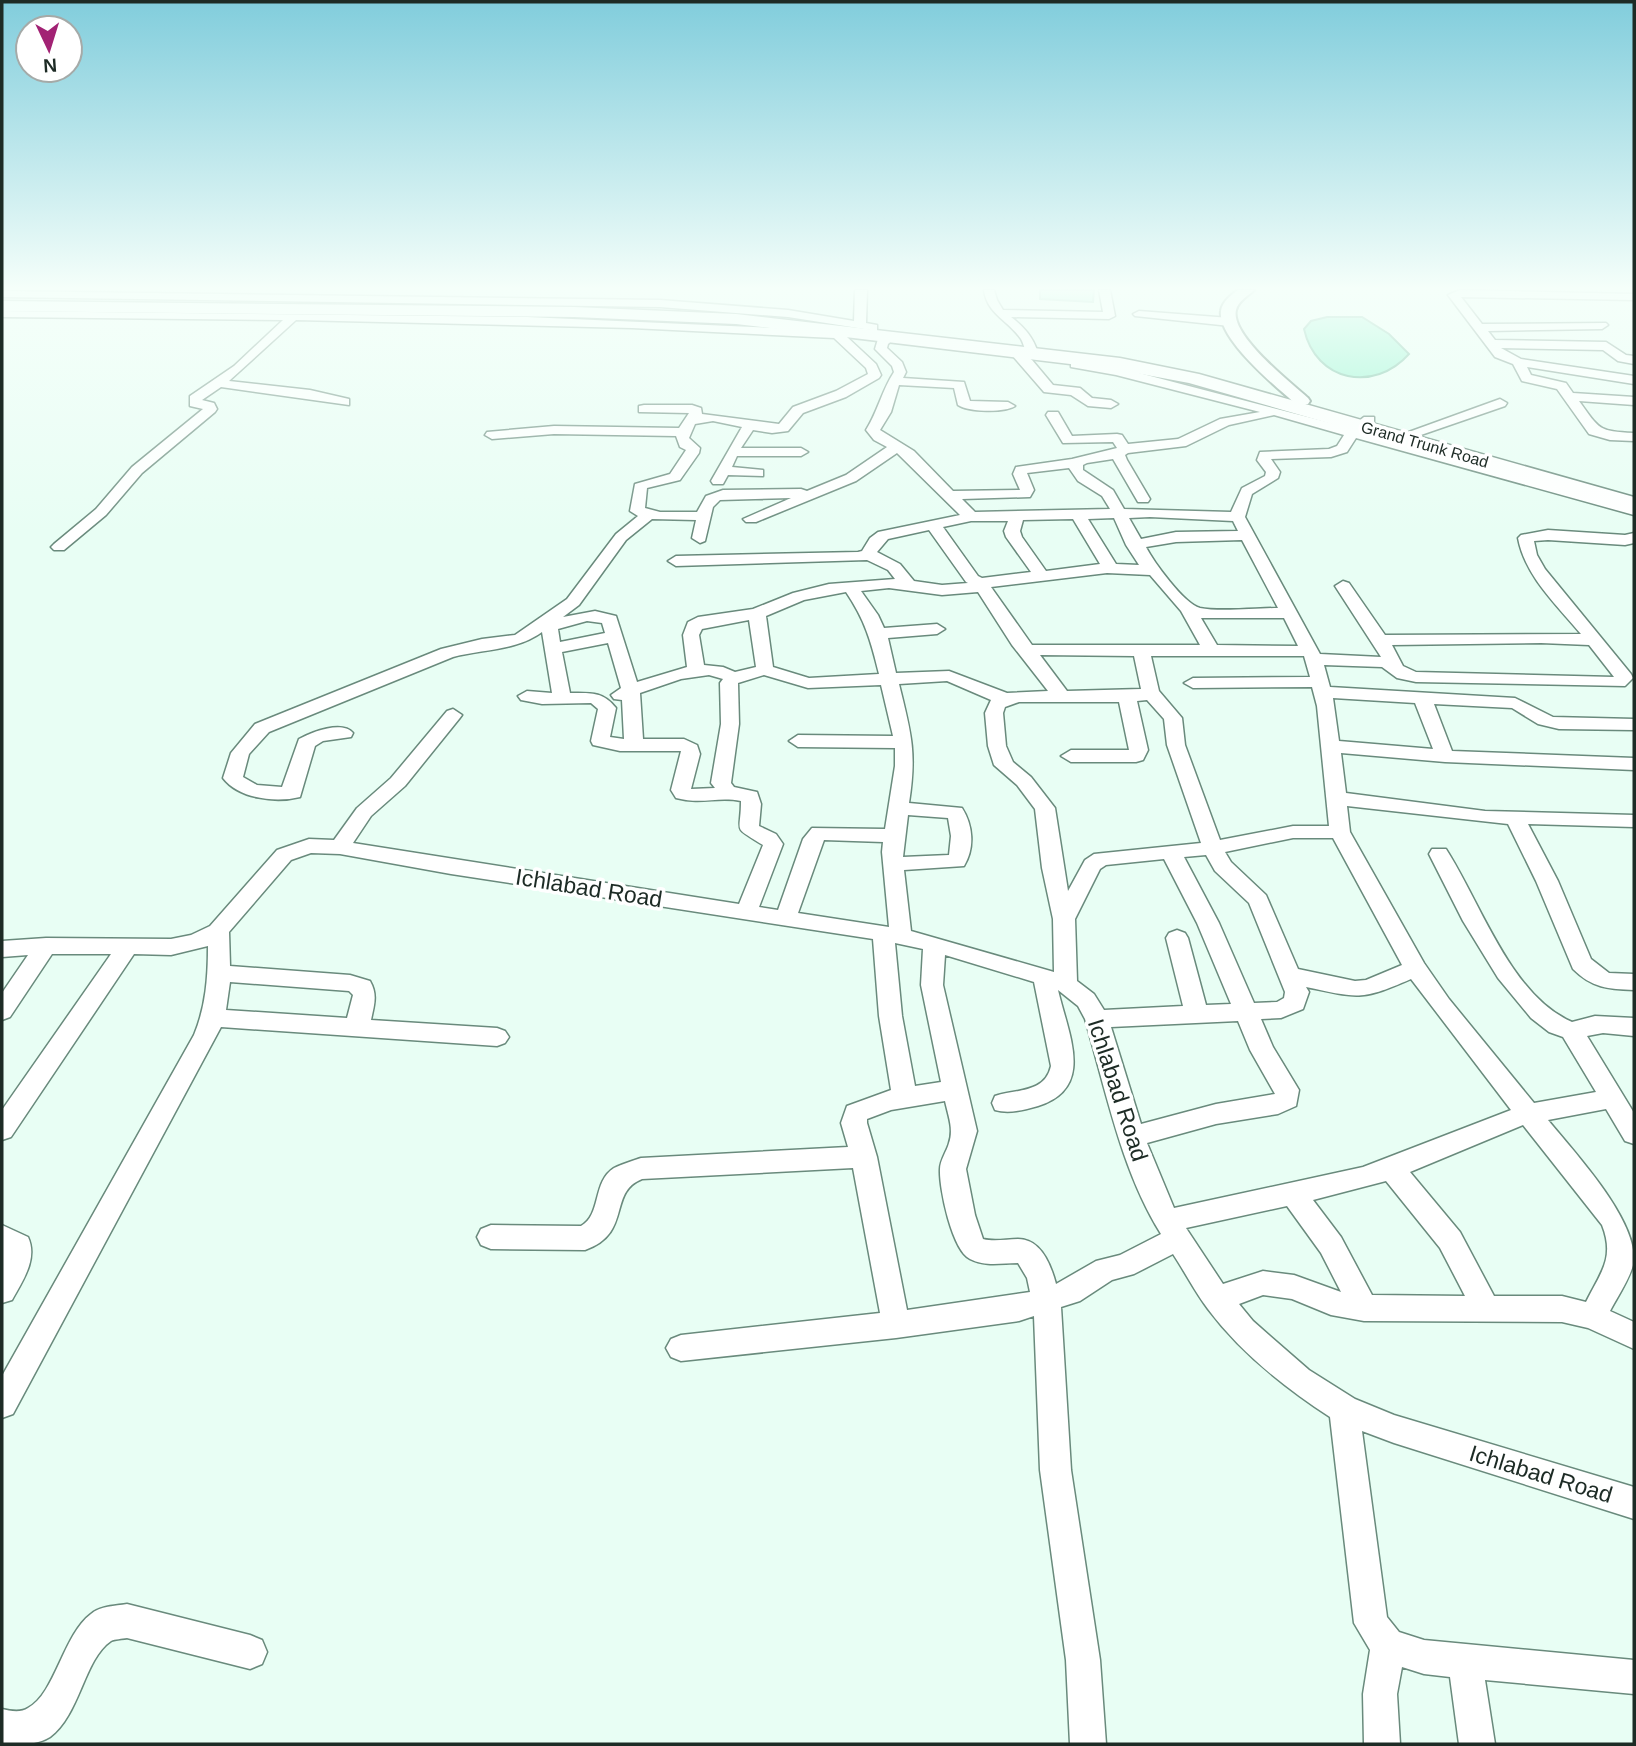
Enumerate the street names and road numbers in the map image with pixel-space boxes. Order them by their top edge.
street label: Grand Trunk Road [1359,418,1490,471]
street label: Ichlabad Road [514,864,664,912]
street label: Ichlabad Road [1083,1015,1153,1165]
street label: Ichlabad Road [1466,1440,1616,1508]

